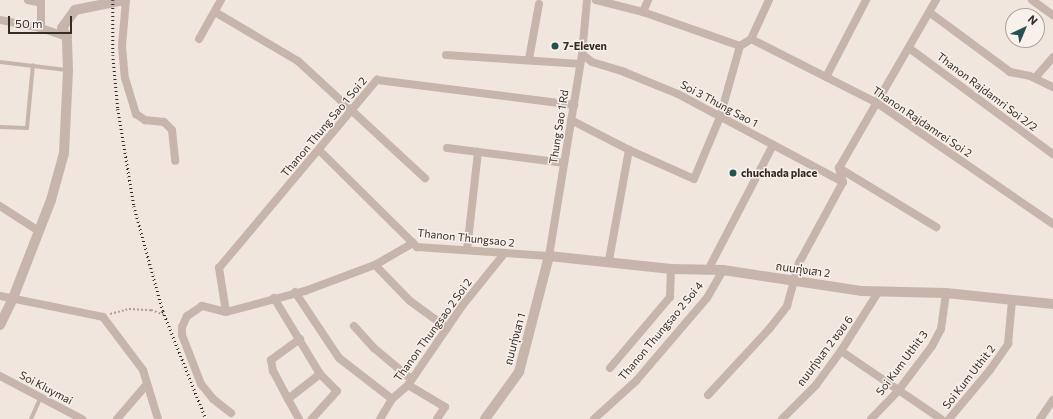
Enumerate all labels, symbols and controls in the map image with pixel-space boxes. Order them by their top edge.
scale bar [10,8,74,34]
north arrow [1005,8,1045,48]
text: N [1025,12,1040,27]
text: 50 m [15,16,43,30]
place label: 7-Eleven [563,39,607,53]
marker: 7-Eleven [550,41,560,51]
street label: Thanon Rajdamri Soi 2/2 [934,50,1040,134]
street label: Thanon Thung Sao 1 Soi 2 [278,74,370,180]
street label: Soi 3 Thung Sao 1 [678,78,760,130]
street label: Thanon Rajdamrei Soi 2 [870,84,974,160]
street label: Thung Sao 1 Rd [547,89,571,165]
place label: chuchada place [741,166,817,180]
marker: chuchada place [728,168,738,178]
street label: Thanon Thungsao 2 [417,226,515,250]
street label: ถนนทุ่งเสา 2 [775,260,831,280]
street label: Thanon Thungsao 2 Soi 2 [391,276,475,384]
street label: Thanon Thungsao 2 Soi 4 [616,279,706,383]
street label: ถนนทุ่งเสา 1 [502,311,528,367]
street label: ถนนทุ่งเสา 2 ซอย 6 [794,313,856,389]
street label: Soi Kum Uthit 3 [873,328,931,398]
street label: Soi Kum Uthit 2 [940,342,998,412]
street label: Soi Kluymai [17,369,75,407]

